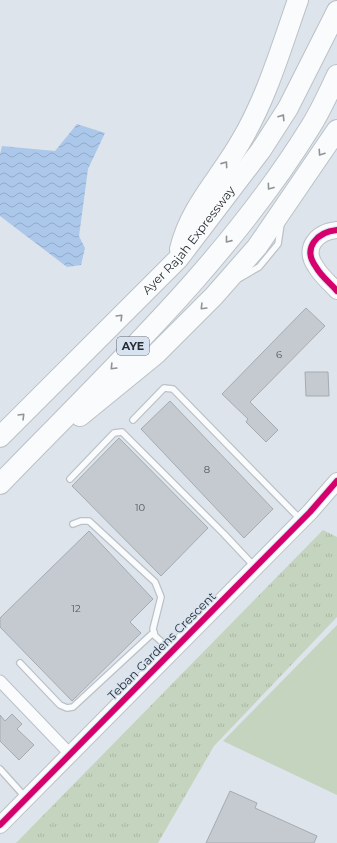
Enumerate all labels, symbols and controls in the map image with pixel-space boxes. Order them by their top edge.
one-way arrow [277,114,284,121]
one-way arrow [318,149,326,156]
one-way arrow [220,161,227,168]
street label: Ayer Rajah Expressway [139,182,238,297]
one-way arrow [267,182,274,189]
one-way arrow [226,235,233,242]
one-way arrow [200,302,208,310]
one-way arrow [115,314,123,322]
road number: AYE [117,337,149,355]
house number: 6 [276,348,282,361]
one-way arrow [110,362,117,370]
one-way arrow [17,413,25,421]
house number: 8 [204,463,210,476]
house number: 10 [135,501,145,514]
street label: Teban Gardens Crescent [105,588,219,703]
house number: 12 [71,602,81,615]

